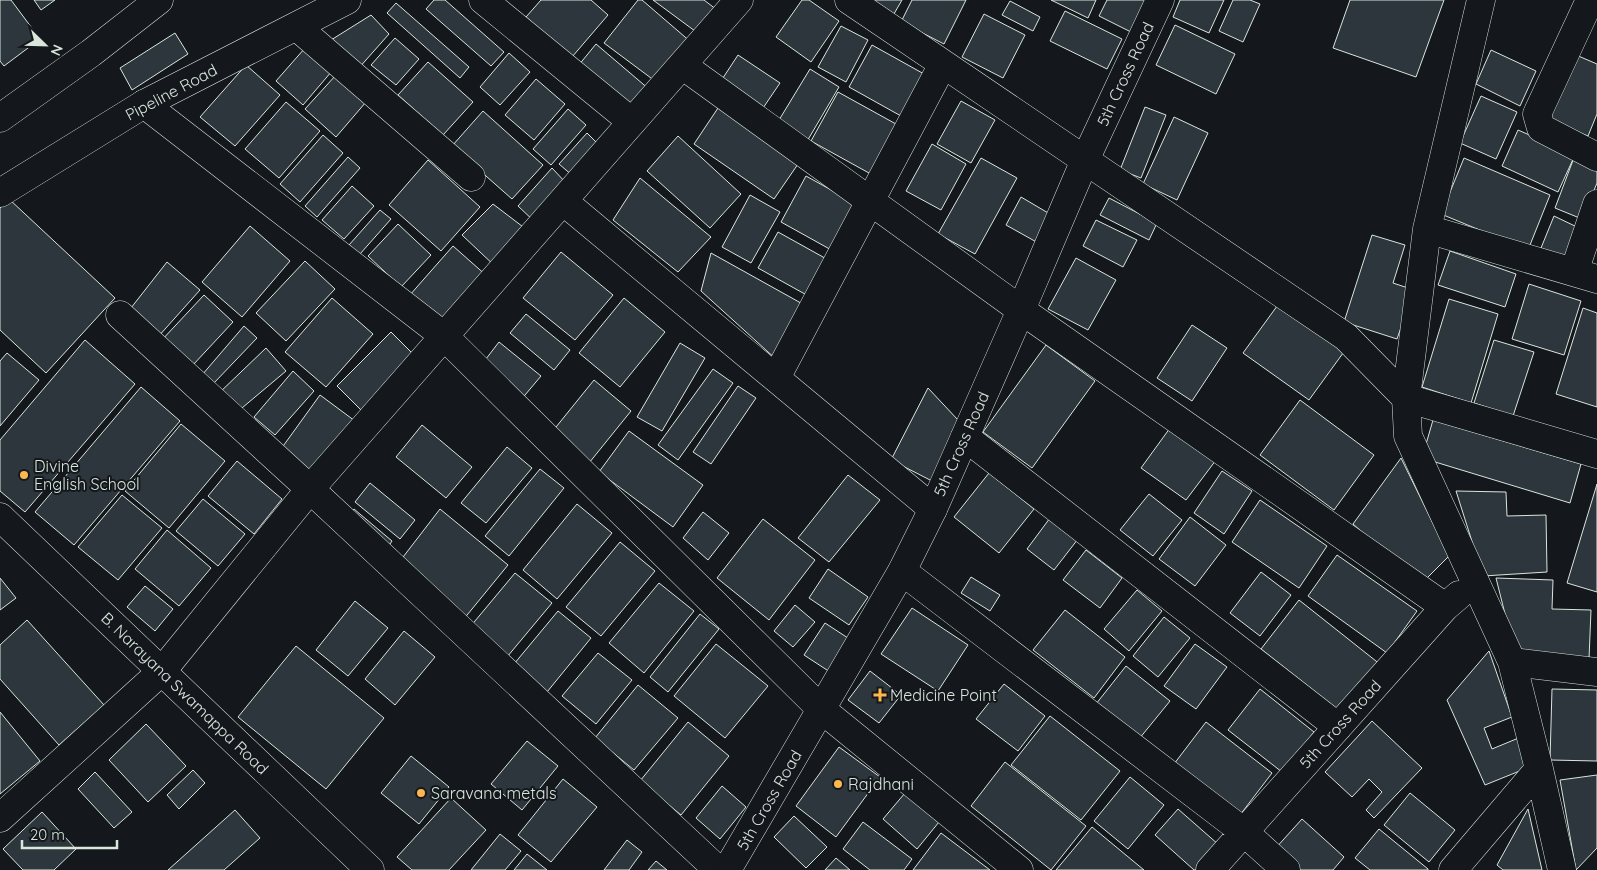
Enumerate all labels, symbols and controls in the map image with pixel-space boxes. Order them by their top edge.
street label: 5th Cross Road [1092,19,1158,129]
north arrow [20,20,70,70]
text: N [47,42,67,58]
street label: Pipeline Road [122,59,220,125]
street label: 5th Cross Road [929,389,993,499]
place label: Divine English School [34,456,140,494]
marker: Divine English School [18,469,30,481]
street label: B. Narayana Swamappa Road [97,608,273,778]
street label: 5th Cross Road [1295,675,1385,773]
place label: Medicine Point [890,685,997,705]
marker: Medicine Point [874,689,886,701]
street label: 5th Cross Road [732,746,806,854]
place label: Rajdhani [848,774,914,794]
marker: Rajdhani [832,778,844,790]
place label: Saravana metals [431,783,557,803]
marker: Saravana metals [415,787,427,799]
scale bar [22,818,118,850]
text: 20 m [30,825,65,844]

